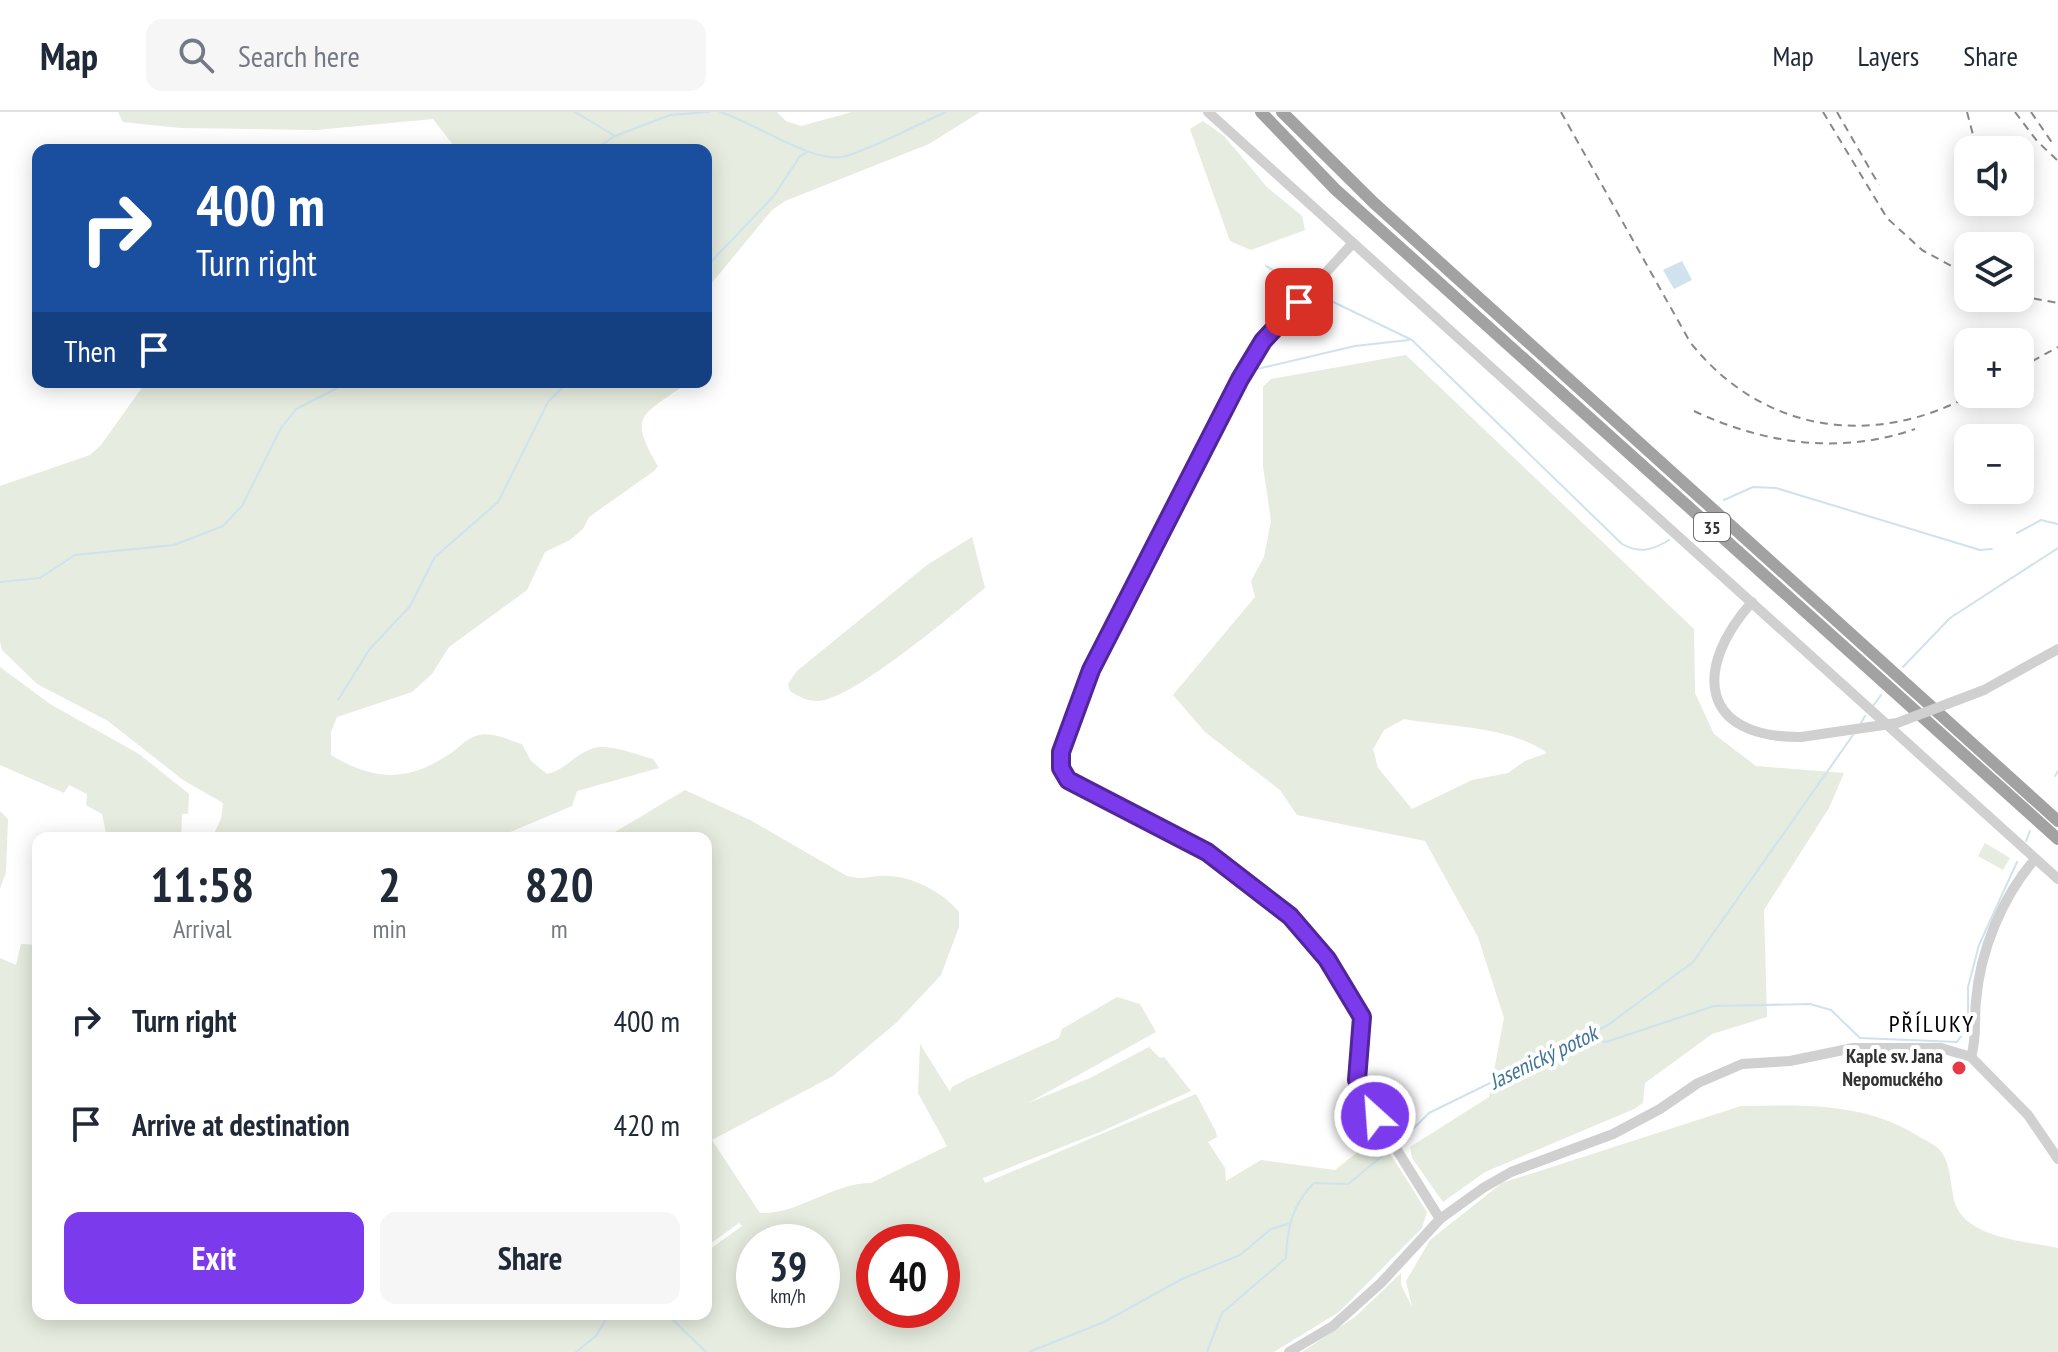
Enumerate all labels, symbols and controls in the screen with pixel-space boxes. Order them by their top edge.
search box [146,19,706,91]
text: Map [40,31,98,80]
icon: search [174,33,218,77]
text: Search here [238,36,360,75]
text: Map [1772,37,1814,74]
text: Layers [1858,37,1919,74]
text: Share [1963,37,2018,74]
map controls [1954,136,2034,504]
button: sound [1954,136,2034,216]
text: 400 m [196,169,325,241]
icon: right [64,176,168,280]
button: layers [1954,232,2034,312]
text: Turn right [196,239,317,286]
pin [1265,268,1333,336]
icon: arrive [1277,280,1321,324]
icon: arrive [132,328,176,372]
button: + [1954,328,2034,408]
text: Then [64,331,116,370]
button: − [1954,424,2034,504]
road number: 35 [1694,513,1730,541]
text: 11:58 [150,853,254,915]
text: 2 [378,853,401,915]
text: 820 [525,853,594,915]
text: Arrival [173,912,232,945]
text: min [372,912,406,945]
text: m [551,912,568,945]
icon: right [64,998,108,1042]
text: Turn right [132,1001,236,1040]
text: 400 m [614,1001,680,1040]
district label: PŘÍLUKY [1889,1008,1975,1039]
water label: Jasenický potok [1484,1018,1604,1096]
place label: Kaple sv. Jana Nepomuckého [1842,1043,1943,1092]
marker: Kaple sv. Jana Nepomuckého [1950,1059,1968,1077]
position arrow [1333,1074,1417,1158]
icon: arrive [64,1102,108,1146]
text: Arrive at destination [132,1105,350,1144]
text: 420 m [614,1105,680,1144]
button: Exit [64,1212,364,1304]
button: Share [380,1212,680,1304]
speed limit sign: 40 [856,1224,960,1328]
text: 39 [769,1240,807,1292]
text: km/h [770,1283,806,1309]

